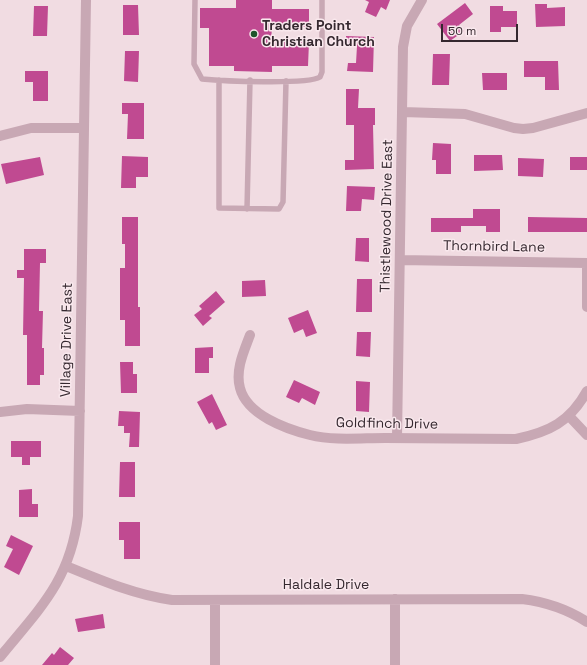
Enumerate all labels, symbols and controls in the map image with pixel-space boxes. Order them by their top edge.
scale bar [443,16,520,42]
place label: Traders Point Christian Church [262,18,375,50]
text: 50 m [448,23,476,39]
marker: Traders Point Christian Church [249,29,259,39]
street label: Thistlewood Drive East [377,139,397,293]
street label: Thornbird Lane [443,238,545,256]
street label: Village Drive East [58,283,76,397]
street label: Goldfinch Drive [336,415,438,433]
street label: Haldale Drive [283,577,369,593]

